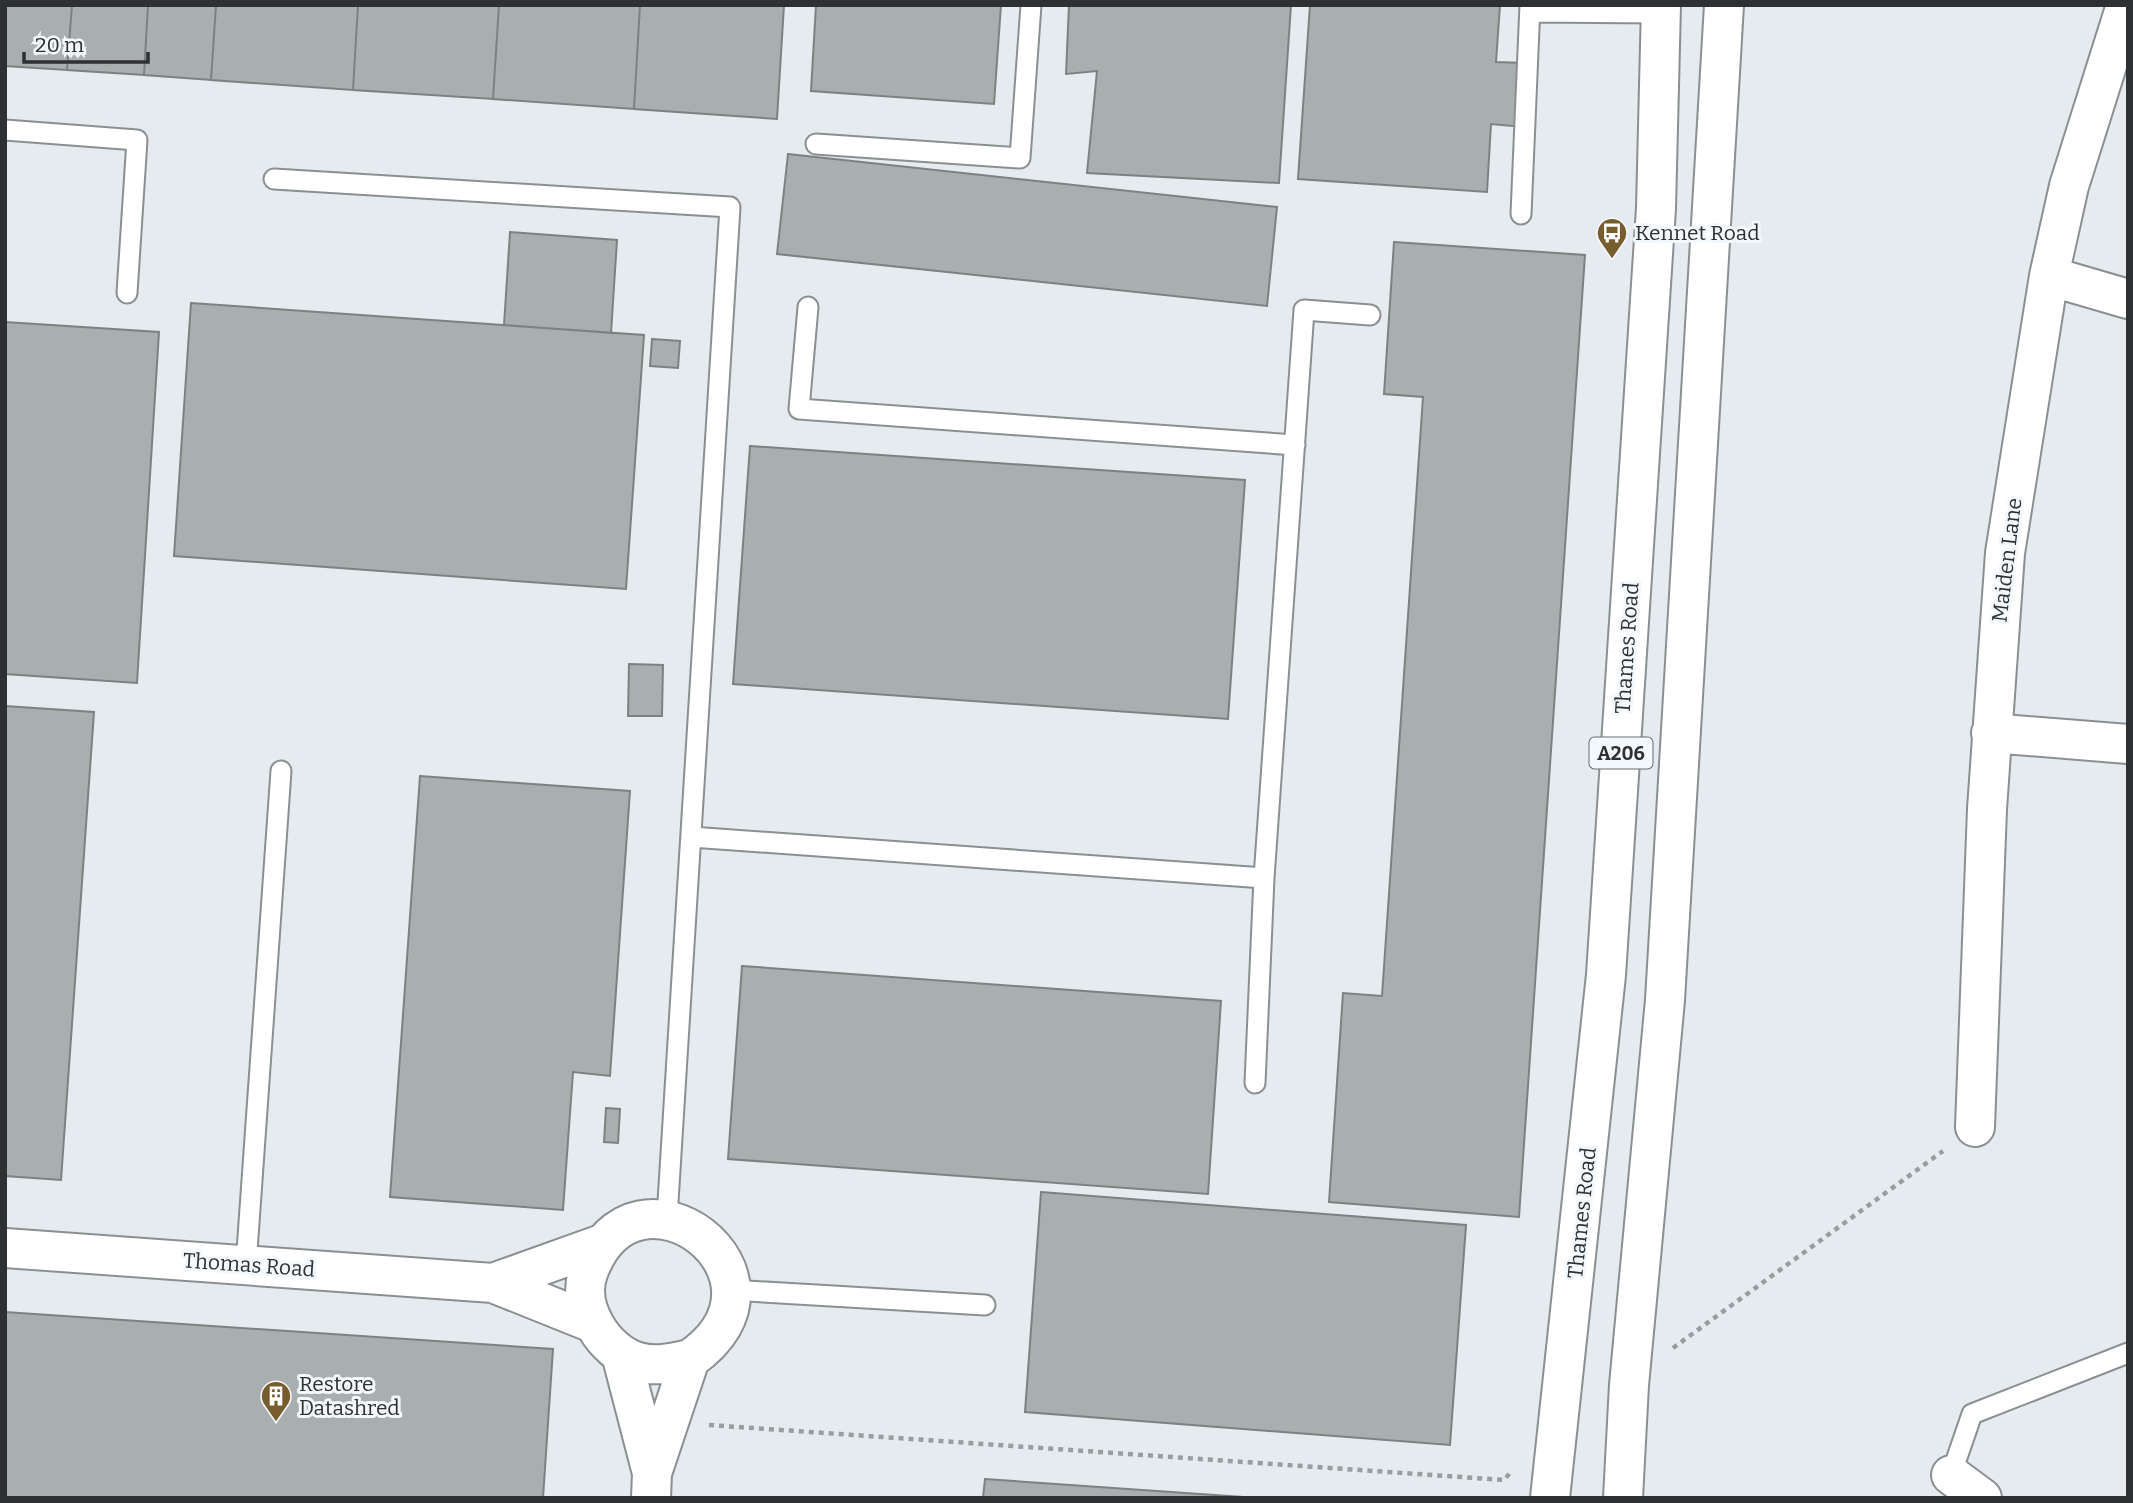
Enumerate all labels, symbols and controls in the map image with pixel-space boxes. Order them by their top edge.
scale bar [24,21,149,65]
text: 20 m [35,32,84,58]
bus stop icon: Kennet Road [1595,216,1629,260]
place label: Kennet Road [1635,220,1760,246]
street label: Maiden Lane [1986,496,2028,624]
street label: Thames Road [1609,581,1645,715]
road number: A206 [1590,738,1652,768]
street label: Thames Road [1562,1146,1602,1280]
street label: Thomas Road [182,1247,316,1283]
place label: Restore Datashred [299,1371,400,1421]
building icon: Restore Datashred [259,1379,293,1423]

